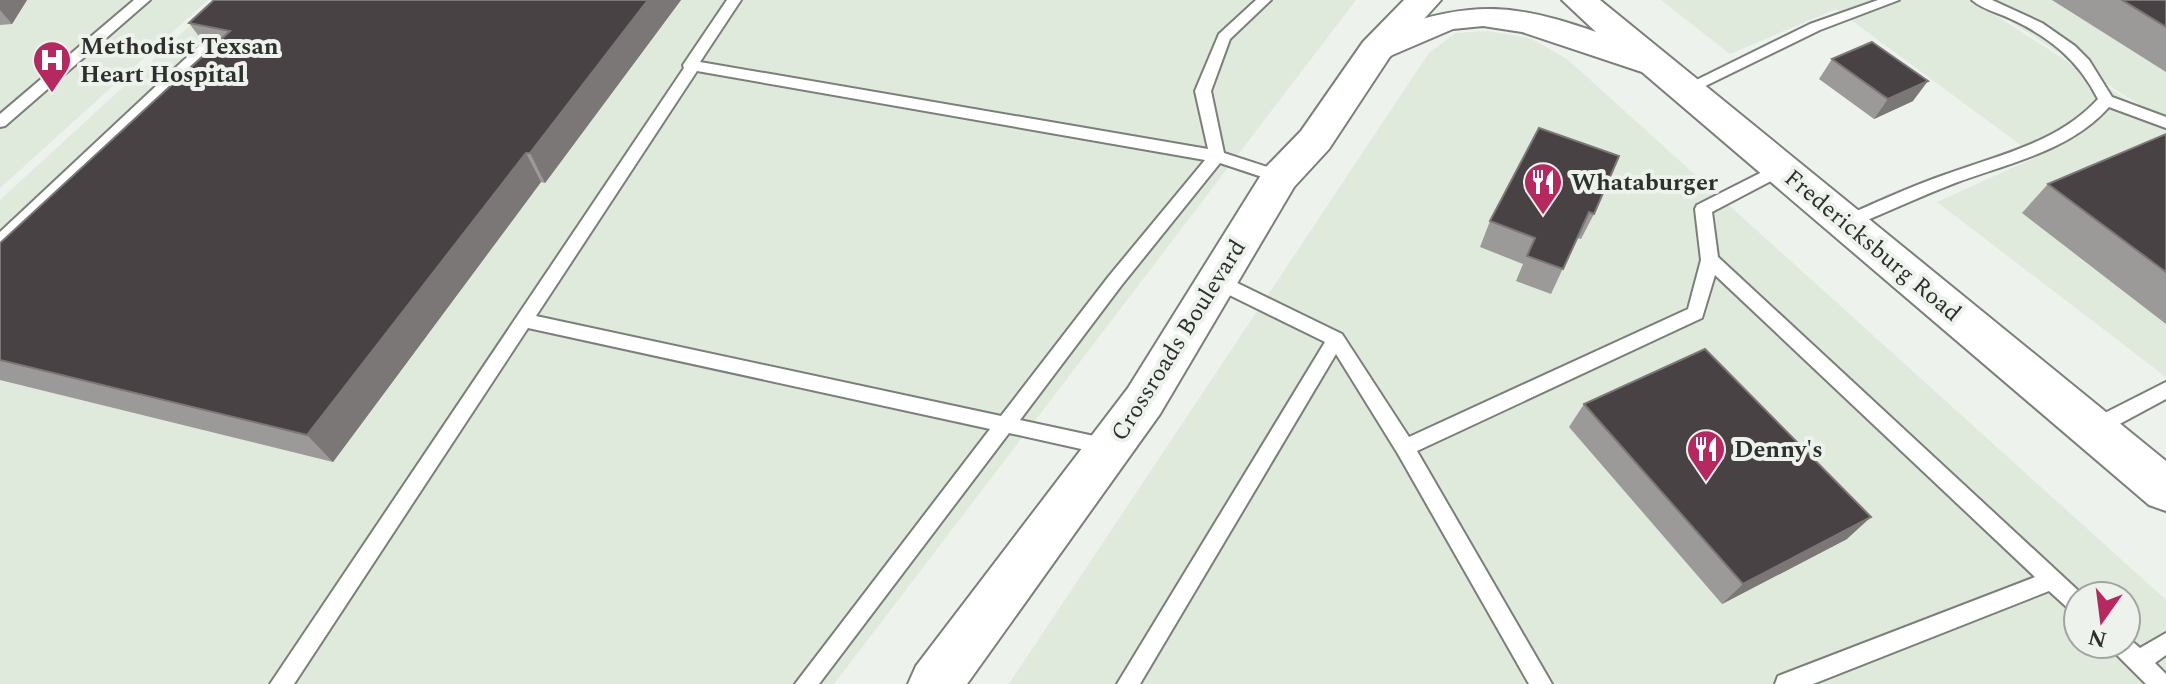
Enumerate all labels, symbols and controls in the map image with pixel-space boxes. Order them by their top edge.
place label: Methodist Texsan Heart Hospital [80,29,279,93]
hospital icon: Methodist Texsan Heart Hospital [31,39,73,94]
restaurant icon: Whataburger [1522,161,1564,216]
street label: Fredericksburg Road [1776,161,1969,331]
place label: Whataburger [1571,165,1719,201]
street label: Crossroads Boulevard [1102,233,1256,448]
restaurant icon: Denny's [1685,428,1727,483]
place label: Denny's [1734,432,1823,468]
north arrow [2062,580,2142,660]
text: N [2085,620,2110,656]

